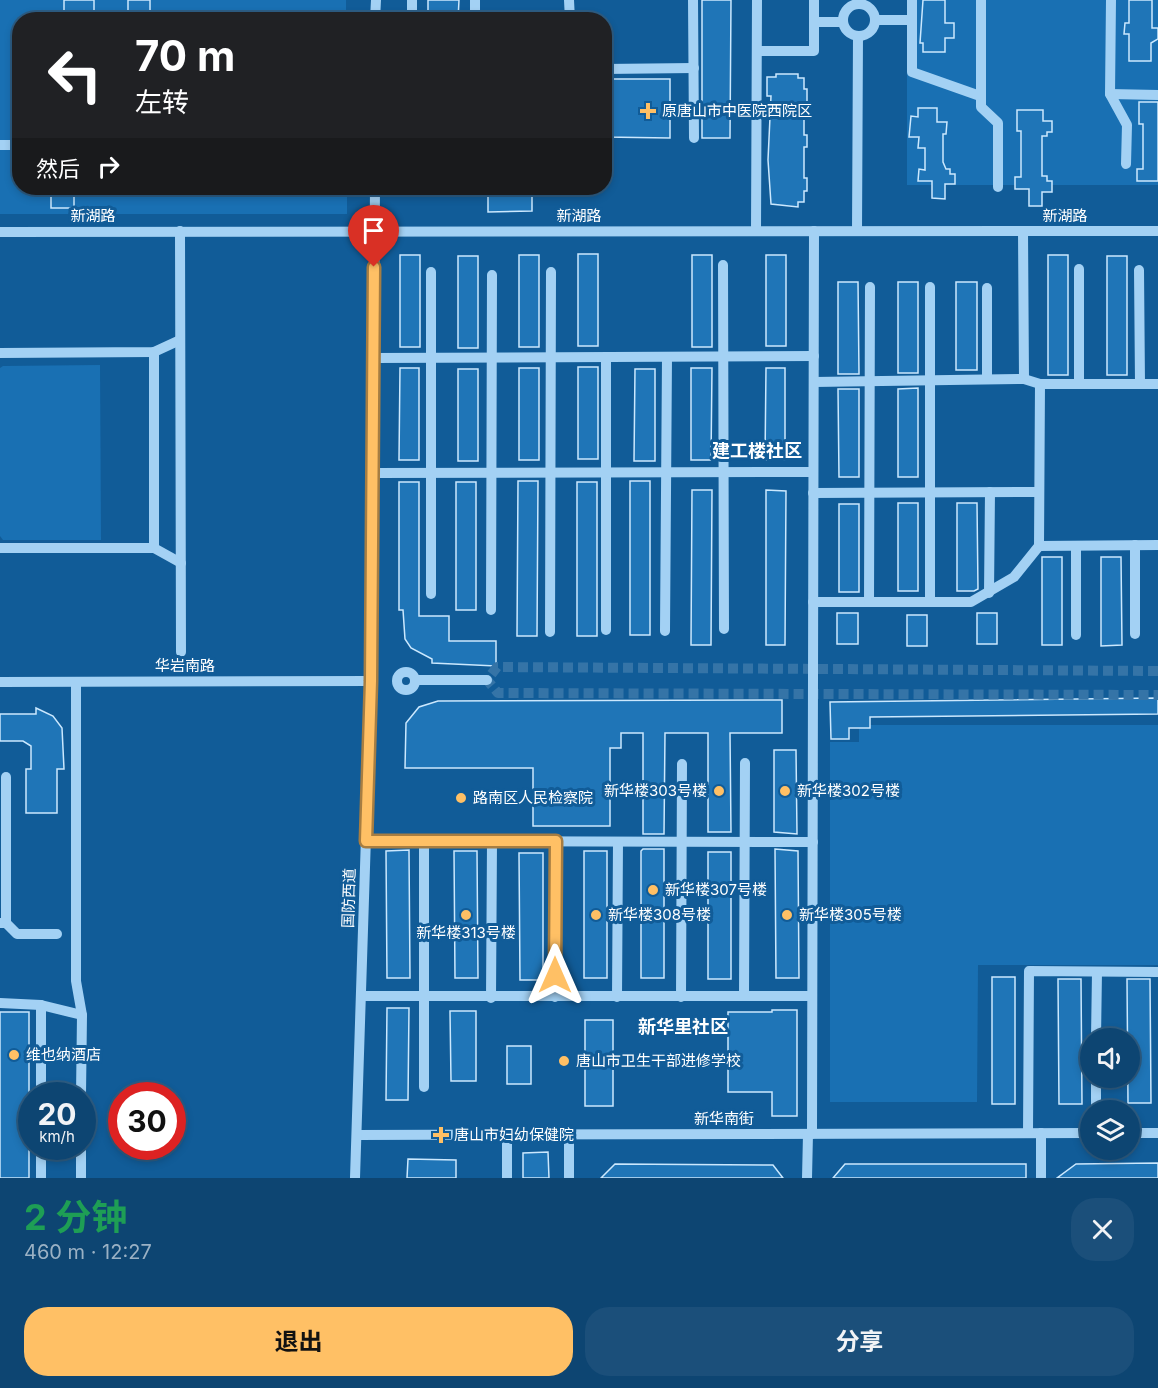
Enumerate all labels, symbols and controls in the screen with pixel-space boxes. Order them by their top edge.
text: 70 m [135,30,235,81]
icon: left [36,36,114,114]
text: 左转 [135,86,189,119]
place label: 原唐山市中医院西院区 [662,101,812,120]
marker: 原唐山市中医院西院区 [639,102,657,120]
icon: right [92,150,125,183]
text: 然后 [36,156,80,182]
pin [348,205,399,267]
street label: 新湖路 [70,206,116,225]
street label: 新湖路 [556,206,602,225]
street label: 新湖路 [1042,206,1088,225]
icon: arrive [357,214,390,247]
district label: 建工楼社区 [712,440,802,461]
street label: 华岩南路 [155,656,215,675]
place label: 新华楼303号楼 [604,781,707,800]
place label: 新华楼302号楼 [797,781,900,800]
marker: 新华楼303号楼 [712,784,726,798]
marker: 新华楼302号楼 [778,784,792,798]
place label: 路南区人民检察院 [473,788,593,807]
marker: 路南区人民检察院 [454,791,468,805]
street label: 国防西道 [338,868,359,928]
place label: 新华楼307号楼 [665,880,767,899]
marker: 新华楼307号楼 [646,883,660,897]
place label: 新华楼308号楼 [608,905,711,924]
place label: 新华楼305号楼 [799,905,902,924]
marker: 新华楼313号楼 [459,908,473,922]
marker: 新华楼308号楼 [589,908,603,922]
marker: 新华楼305号楼 [780,908,794,922]
place label: 新华楼313号楼 [416,923,516,942]
position arrow [523,943,587,1007]
district label: 新华里社区 [638,1016,728,1037]
map controls [1080,1028,1140,1160]
button: sound [1080,1028,1140,1088]
place label: 维也纳酒店 [26,1045,101,1064]
marker: 维也纳酒店 [7,1048,21,1062]
place label: 唐山市卫生干部进修学校 [576,1051,741,1070]
marker: 唐山市卫生干部进修学校 [557,1054,571,1068]
speed limit sign: 30 [108,1082,186,1160]
text: 20 [37,1096,77,1132]
button: layers [1080,1100,1140,1160]
street label: 新华南街 [694,1109,754,1128]
place label: 唐山市妇幼保健院 [454,1125,574,1144]
marker: 唐山市妇幼保健院 [432,1126,450,1144]
text: km/h [39,1127,75,1146]
text: 2 分钟 [24,1195,127,1239]
button: close [1071,1198,1134,1261]
text: 460 m · 12:27 [24,1240,152,1264]
button: 退出 [24,1307,573,1376]
button: 分享 [585,1307,1134,1376]

